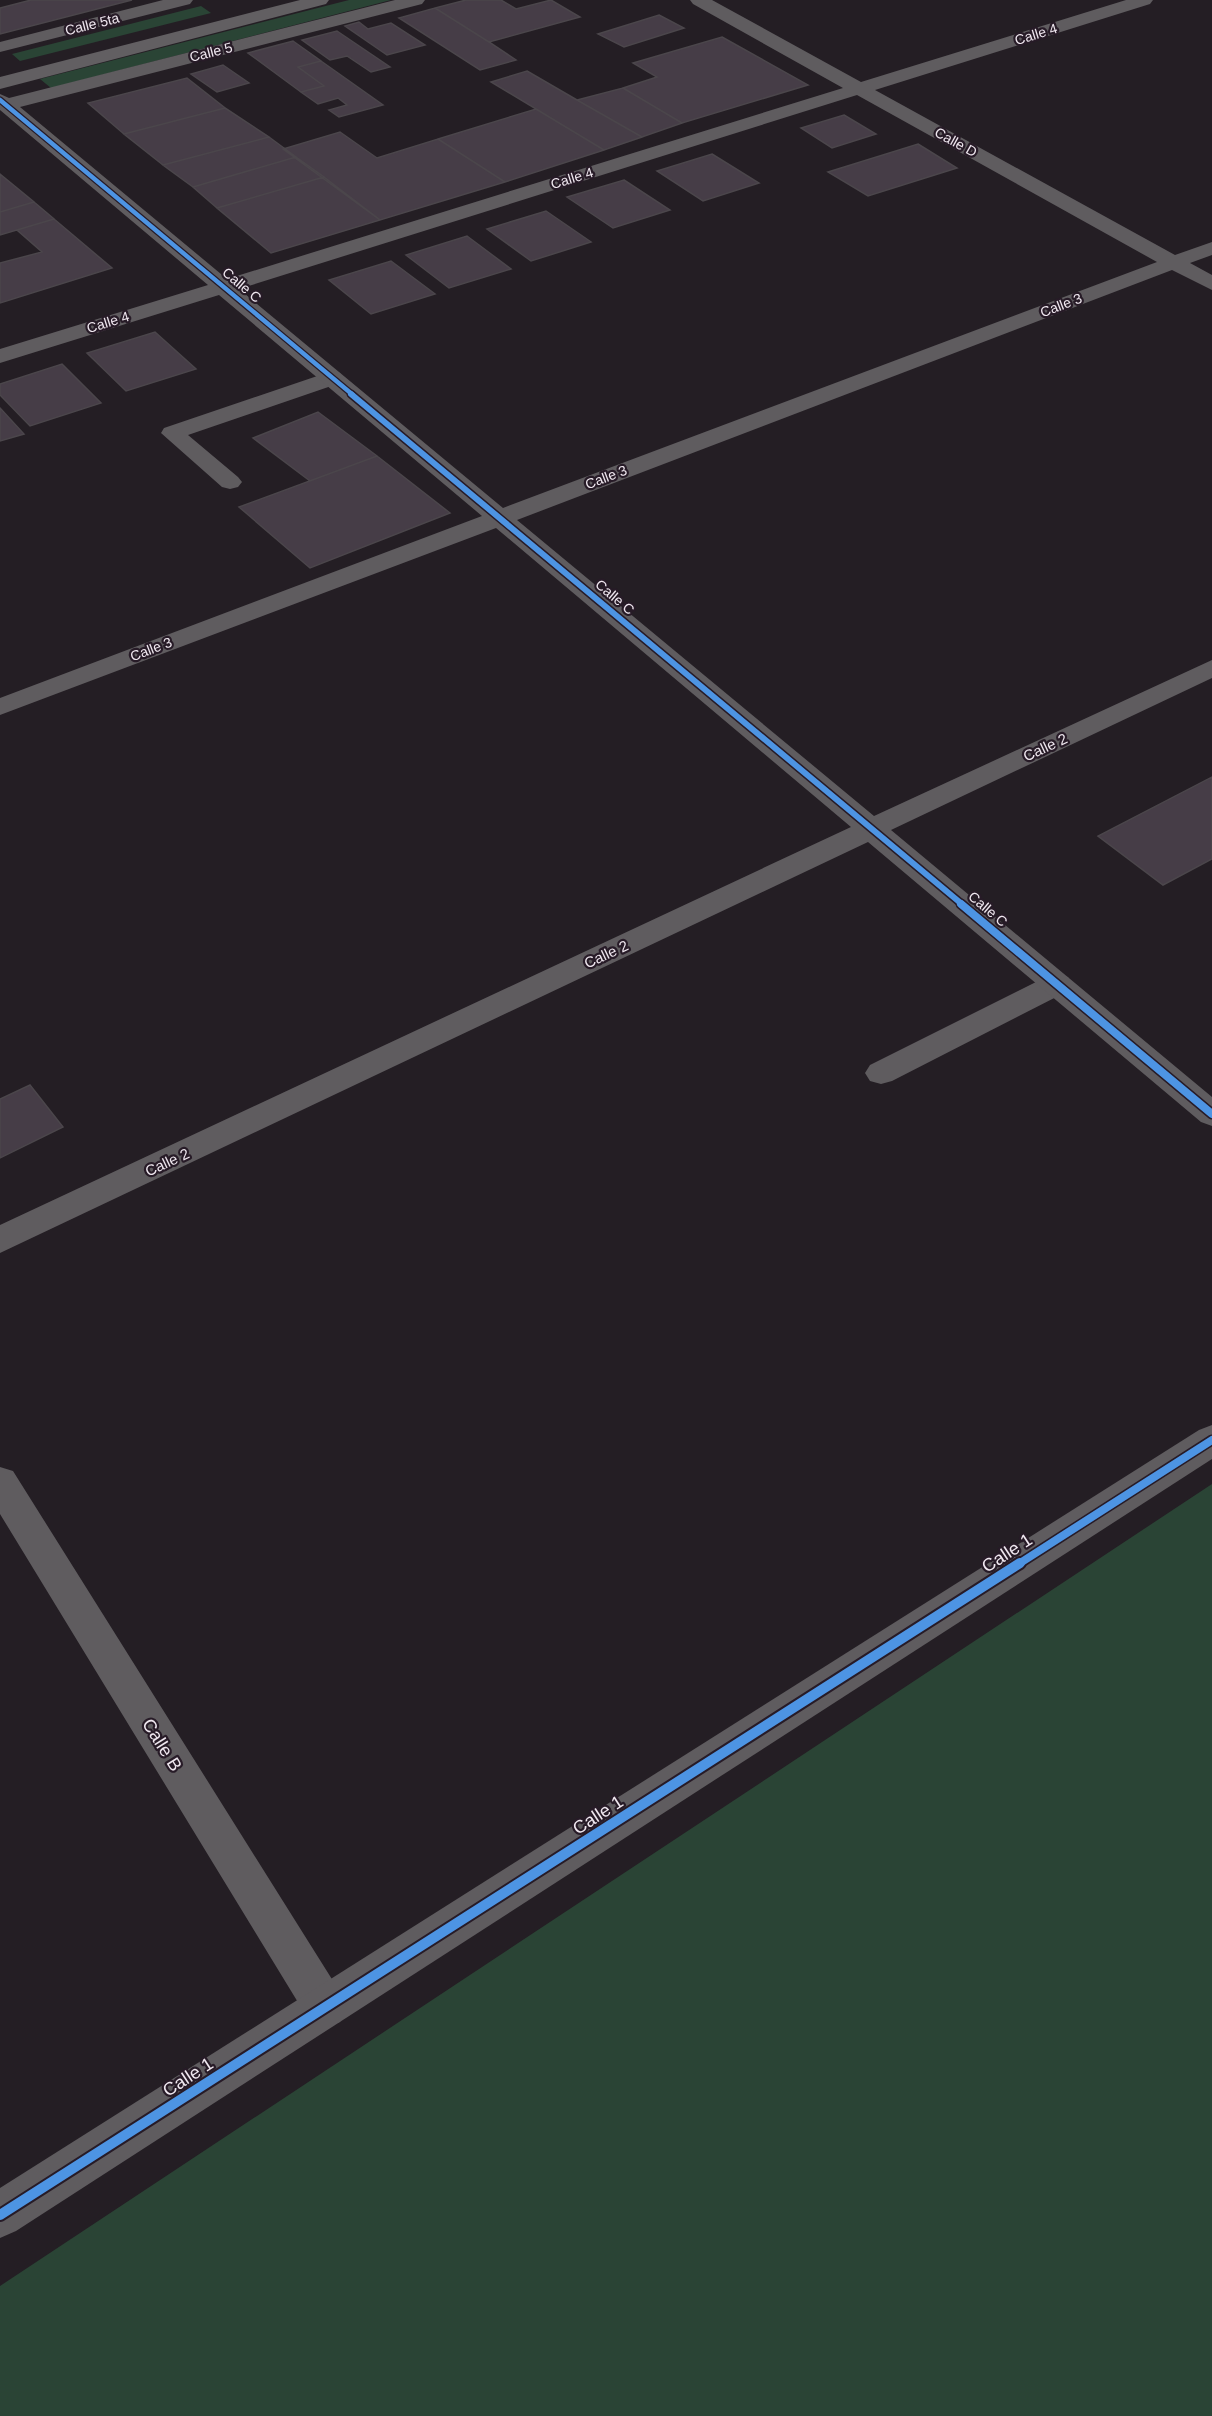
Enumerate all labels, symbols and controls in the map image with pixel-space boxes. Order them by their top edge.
street label: Calle 5ta [63,10,121,38]
street label: Calle 4 [1013,20,1059,48]
street label: Calle 5 [188,39,234,65]
street label: Calle D [932,124,980,160]
street label: Calle 4 [549,164,595,192]
street label: Calle C [219,264,265,306]
street label: Calle 3 [1038,290,1084,320]
street label: Calle 4 [85,308,131,336]
street label: Calle 3 [583,462,629,492]
street label: Calle C [592,576,638,618]
street label: Calle 3 [128,634,174,664]
street label: Calle 2 [1020,729,1070,765]
street label: Calle C [965,888,1011,930]
street label: Calle 2 [581,936,631,972]
street label: Calle 2 [142,1144,192,1180]
street label: Calle 1 [978,1529,1036,1577]
street label: Calle B [138,1715,186,1775]
street label: Calle 1 [569,1791,627,1839]
street label: Calle 1 [159,2053,217,2101]

